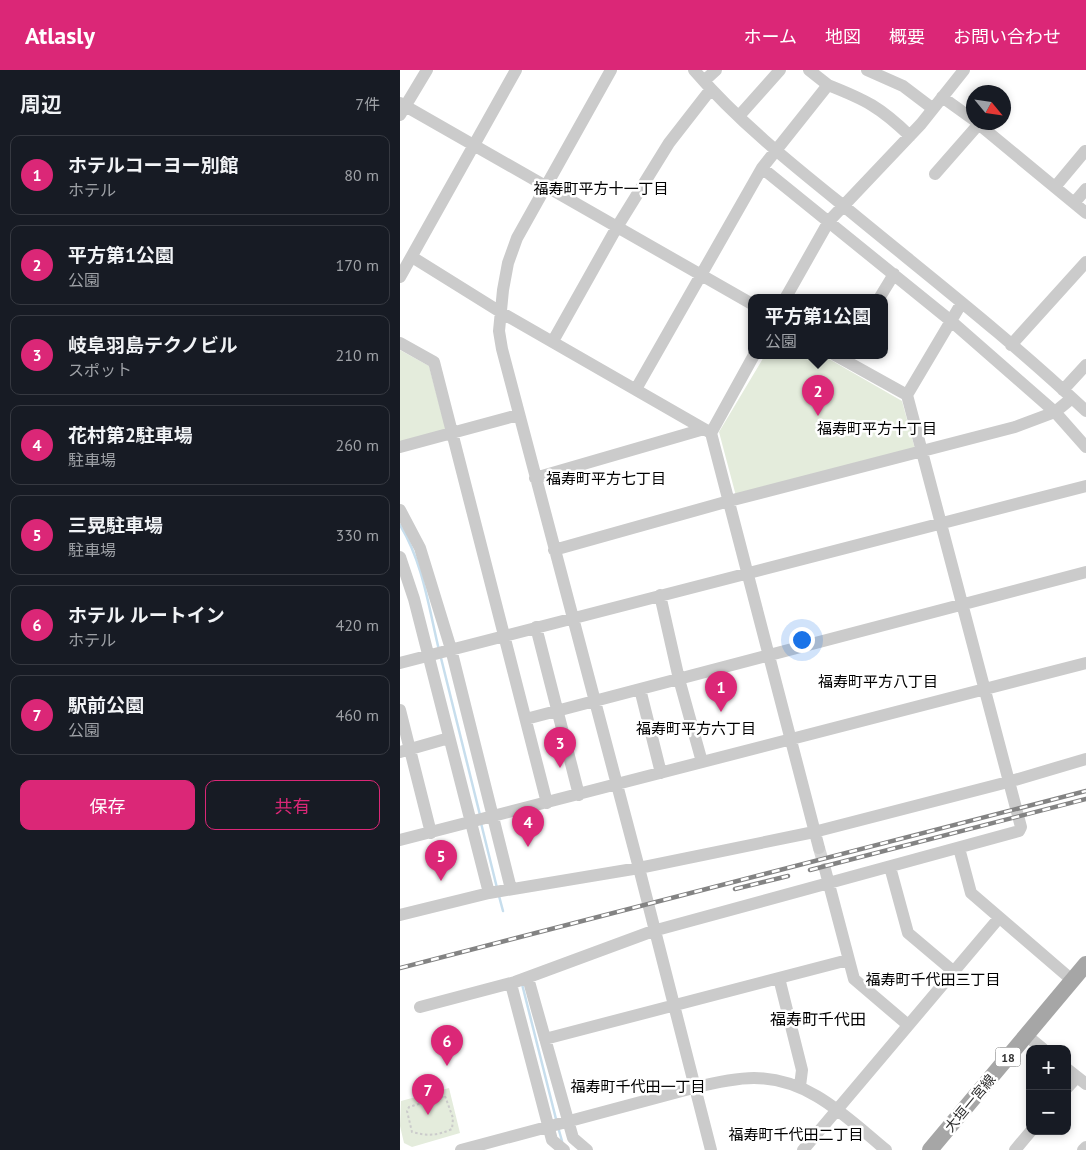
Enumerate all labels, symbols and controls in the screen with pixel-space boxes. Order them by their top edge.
text: Atlasly [25,20,95,51]
text: ホーム [744,25,797,48]
text: 地図 [825,25,861,48]
text: 概要 [889,25,925,48]
text: お問い合わせ [953,25,1061,48]
north arrow [966,85,1011,130]
text: 周辺 [20,91,62,118]
text: 7件 [355,94,380,114]
text: ホテルコーヨー別館 [68,153,239,177]
text: 1 [32,165,42,185]
text: 80 m [344,165,379,185]
district label: 福寿町平方十一丁目 [533,179,669,198]
text: ホテル [68,180,116,200]
text: 平方第1公園 [68,243,174,267]
text: 2 [32,255,42,275]
text: 170 m [336,255,379,275]
text: 公園 [68,270,100,290]
popup [748,294,888,359]
text: 平方第1公園 [765,304,871,328]
text: 公園 [765,331,797,351]
text: 岐阜羽島テクノビル [68,333,238,357]
text: 3 [32,345,42,365]
text: 210 m [336,345,379,365]
text: スポット [68,360,132,380]
pin: 2 [802,375,834,416]
district label: 福寿町平方十丁目 [817,419,937,438]
text: 花村第2駐車場 [68,423,193,447]
text: 4 [32,435,42,455]
text: 260 m [336,435,379,455]
text: 駐車場 [68,450,116,470]
district label: 福寿町平方七丁目 [546,469,666,488]
text: 三晃駐車場 [68,513,163,537]
text: 5 [32,525,42,545]
text: 330 m [336,525,379,545]
text: 駐車場 [68,540,116,560]
text: ホテル ルートイン [68,603,225,627]
text: 6 [32,615,42,635]
text: 420 m [336,615,379,635]
your location [789,627,815,653]
text: ホテル [68,630,116,650]
pin: 1 [705,671,737,712]
district label: 福寿町平方八丁目 [818,672,938,691]
text: 駅前公園 [68,693,144,717]
text: 7 [32,705,42,725]
text: 460 m [336,705,379,725]
district label: 福寿町平方六丁目 [636,719,756,738]
text: 公園 [68,720,100,740]
pin: 3 [544,727,576,768]
button: 保存 [20,780,195,830]
button: 共有 [205,780,380,830]
pin: 4 [512,806,544,847]
pin: 5 [425,840,457,881]
district label: 福寿町千代田三丁目 [865,970,1001,989]
district label: 福寿町千代田 [770,1009,866,1029]
pin: 6 [431,1025,463,1066]
map controls [1026,1045,1071,1135]
button: + [1026,1045,1071,1090]
road number: 18 [996,1048,1020,1066]
street label: 大垣一宮線 [941,1070,999,1136]
pin: 7 [412,1074,444,1115]
district label: 福寿町千代田一丁目 [570,1077,706,1096]
button: − [1026,1090,1071,1135]
district label: 福寿町千代田二丁目 [728,1125,864,1144]

